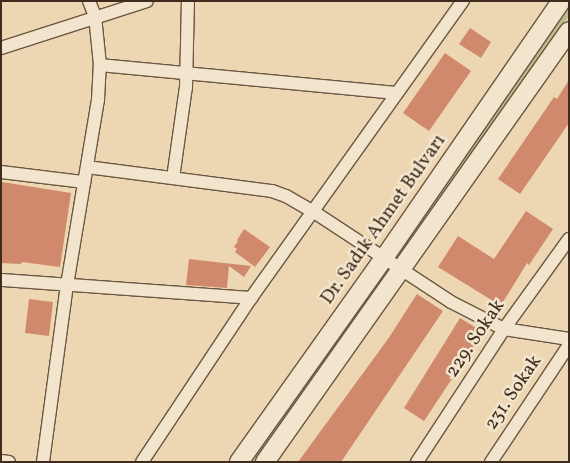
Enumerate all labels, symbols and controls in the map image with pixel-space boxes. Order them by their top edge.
street label: Dr. Sadık Ahmet Bulvarı [317,131,451,309]
street label: 229. Sokak [442,296,510,382]
street label: 231. Sokak [481,351,547,435]

